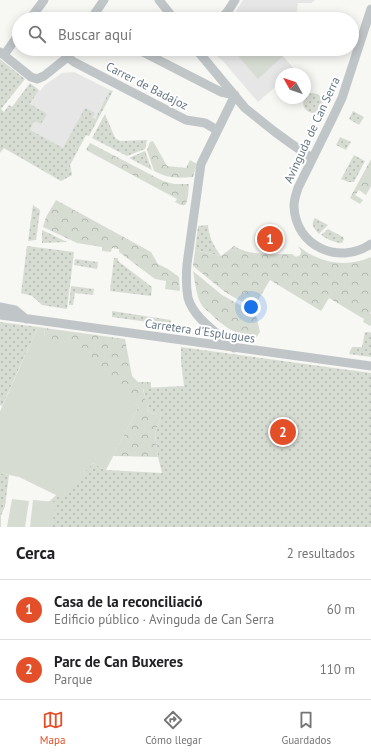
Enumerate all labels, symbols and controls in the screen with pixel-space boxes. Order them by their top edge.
search box [12,12,359,56]
icon: search [26,23,48,45]
text: Buscar aquí [58,25,132,44]
street label: Carrer de Badajoz [104,58,191,113]
north arrow [275,68,311,104]
street label: Avinguda de Can Serra [280,74,343,185]
pin: 1 [257,224,283,254]
your location [241,297,261,317]
street label: Carretera d'Esplugues [144,315,256,346]
pin: 2 [270,417,296,447]
text: Cerca [16,542,55,564]
text: 2 resultados [287,545,355,562]
text: Casa de la reconciliació [54,592,203,611]
text: 1 [25,601,33,618]
text: 60 m [327,601,355,618]
text: Edificio público · Avinguda de Can Serra [54,611,274,628]
text: Parc de Can Buxeres [54,652,183,671]
text: 2 [25,661,33,678]
text: 110 m [320,661,355,678]
text: Parque [54,671,92,688]
tab: Mapa [40,709,65,747]
tab: Cómo llegar [145,709,202,747]
tab: Guardados [281,709,331,747]

